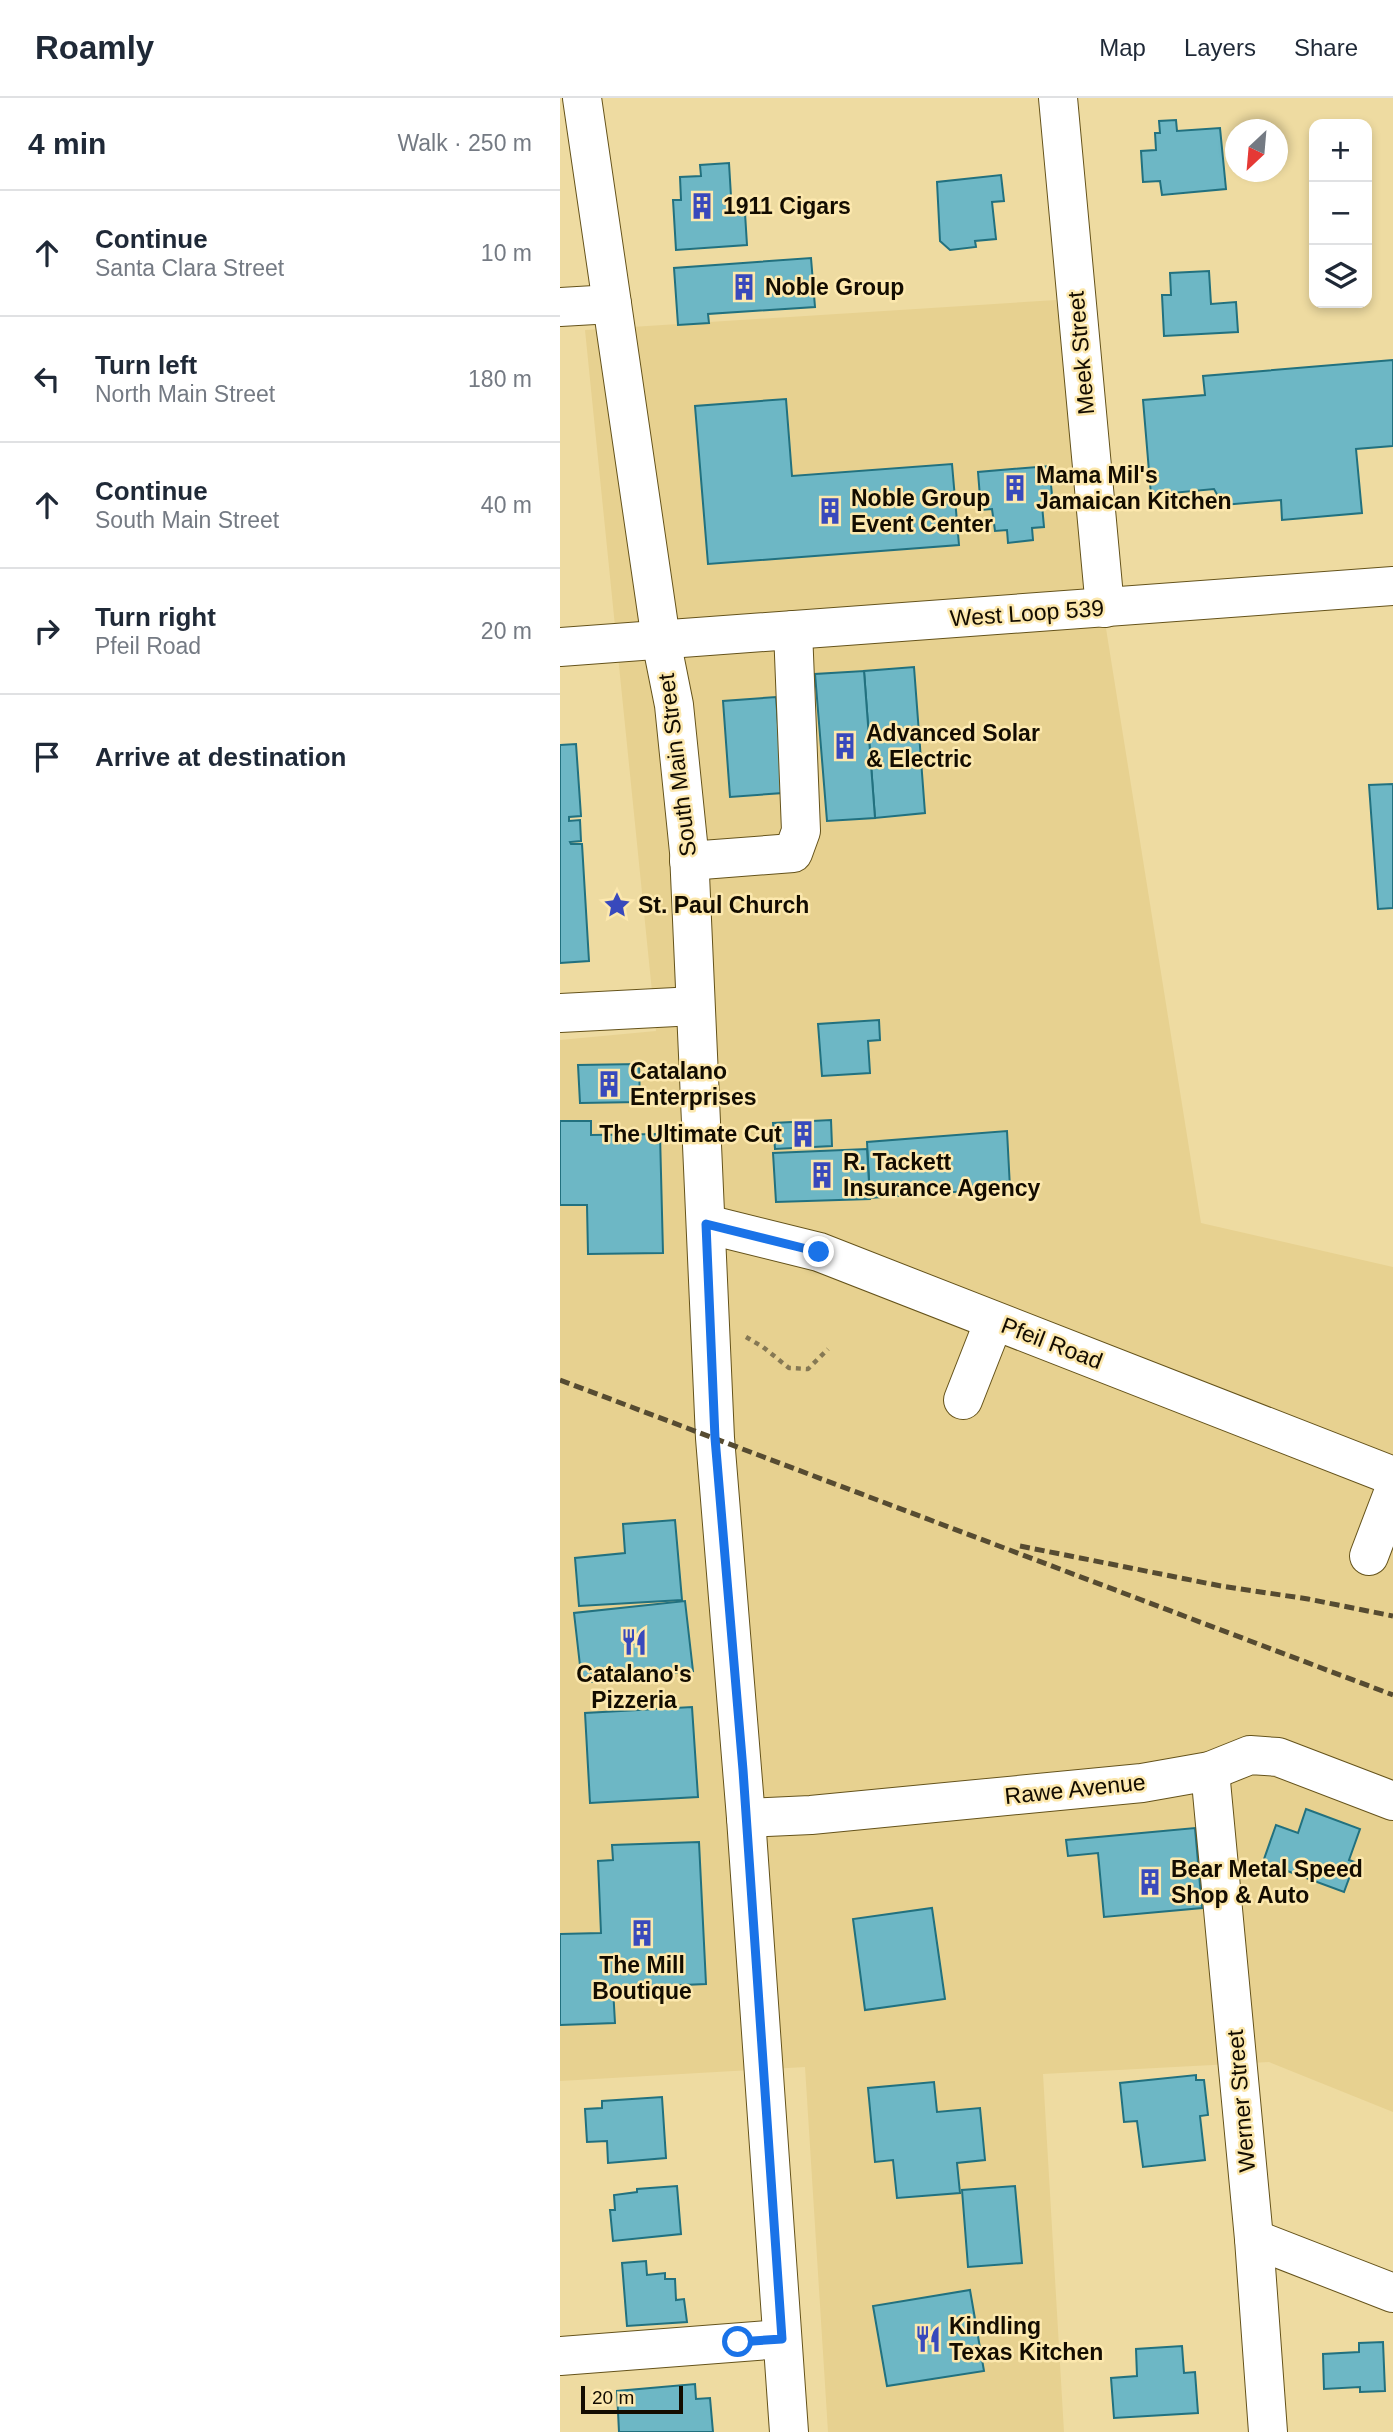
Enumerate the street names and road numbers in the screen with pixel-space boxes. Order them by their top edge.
street label: Meek Street [1063,289,1099,416]
street label: West Loop 539 [949,595,1105,631]
street label: South Main Street [653,671,701,858]
street label: Pfeil Road [998,1312,1106,1374]
street label: Rawe Avenue [1003,1769,1147,1809]
street label: Werner Street [1222,2028,1260,2173]

